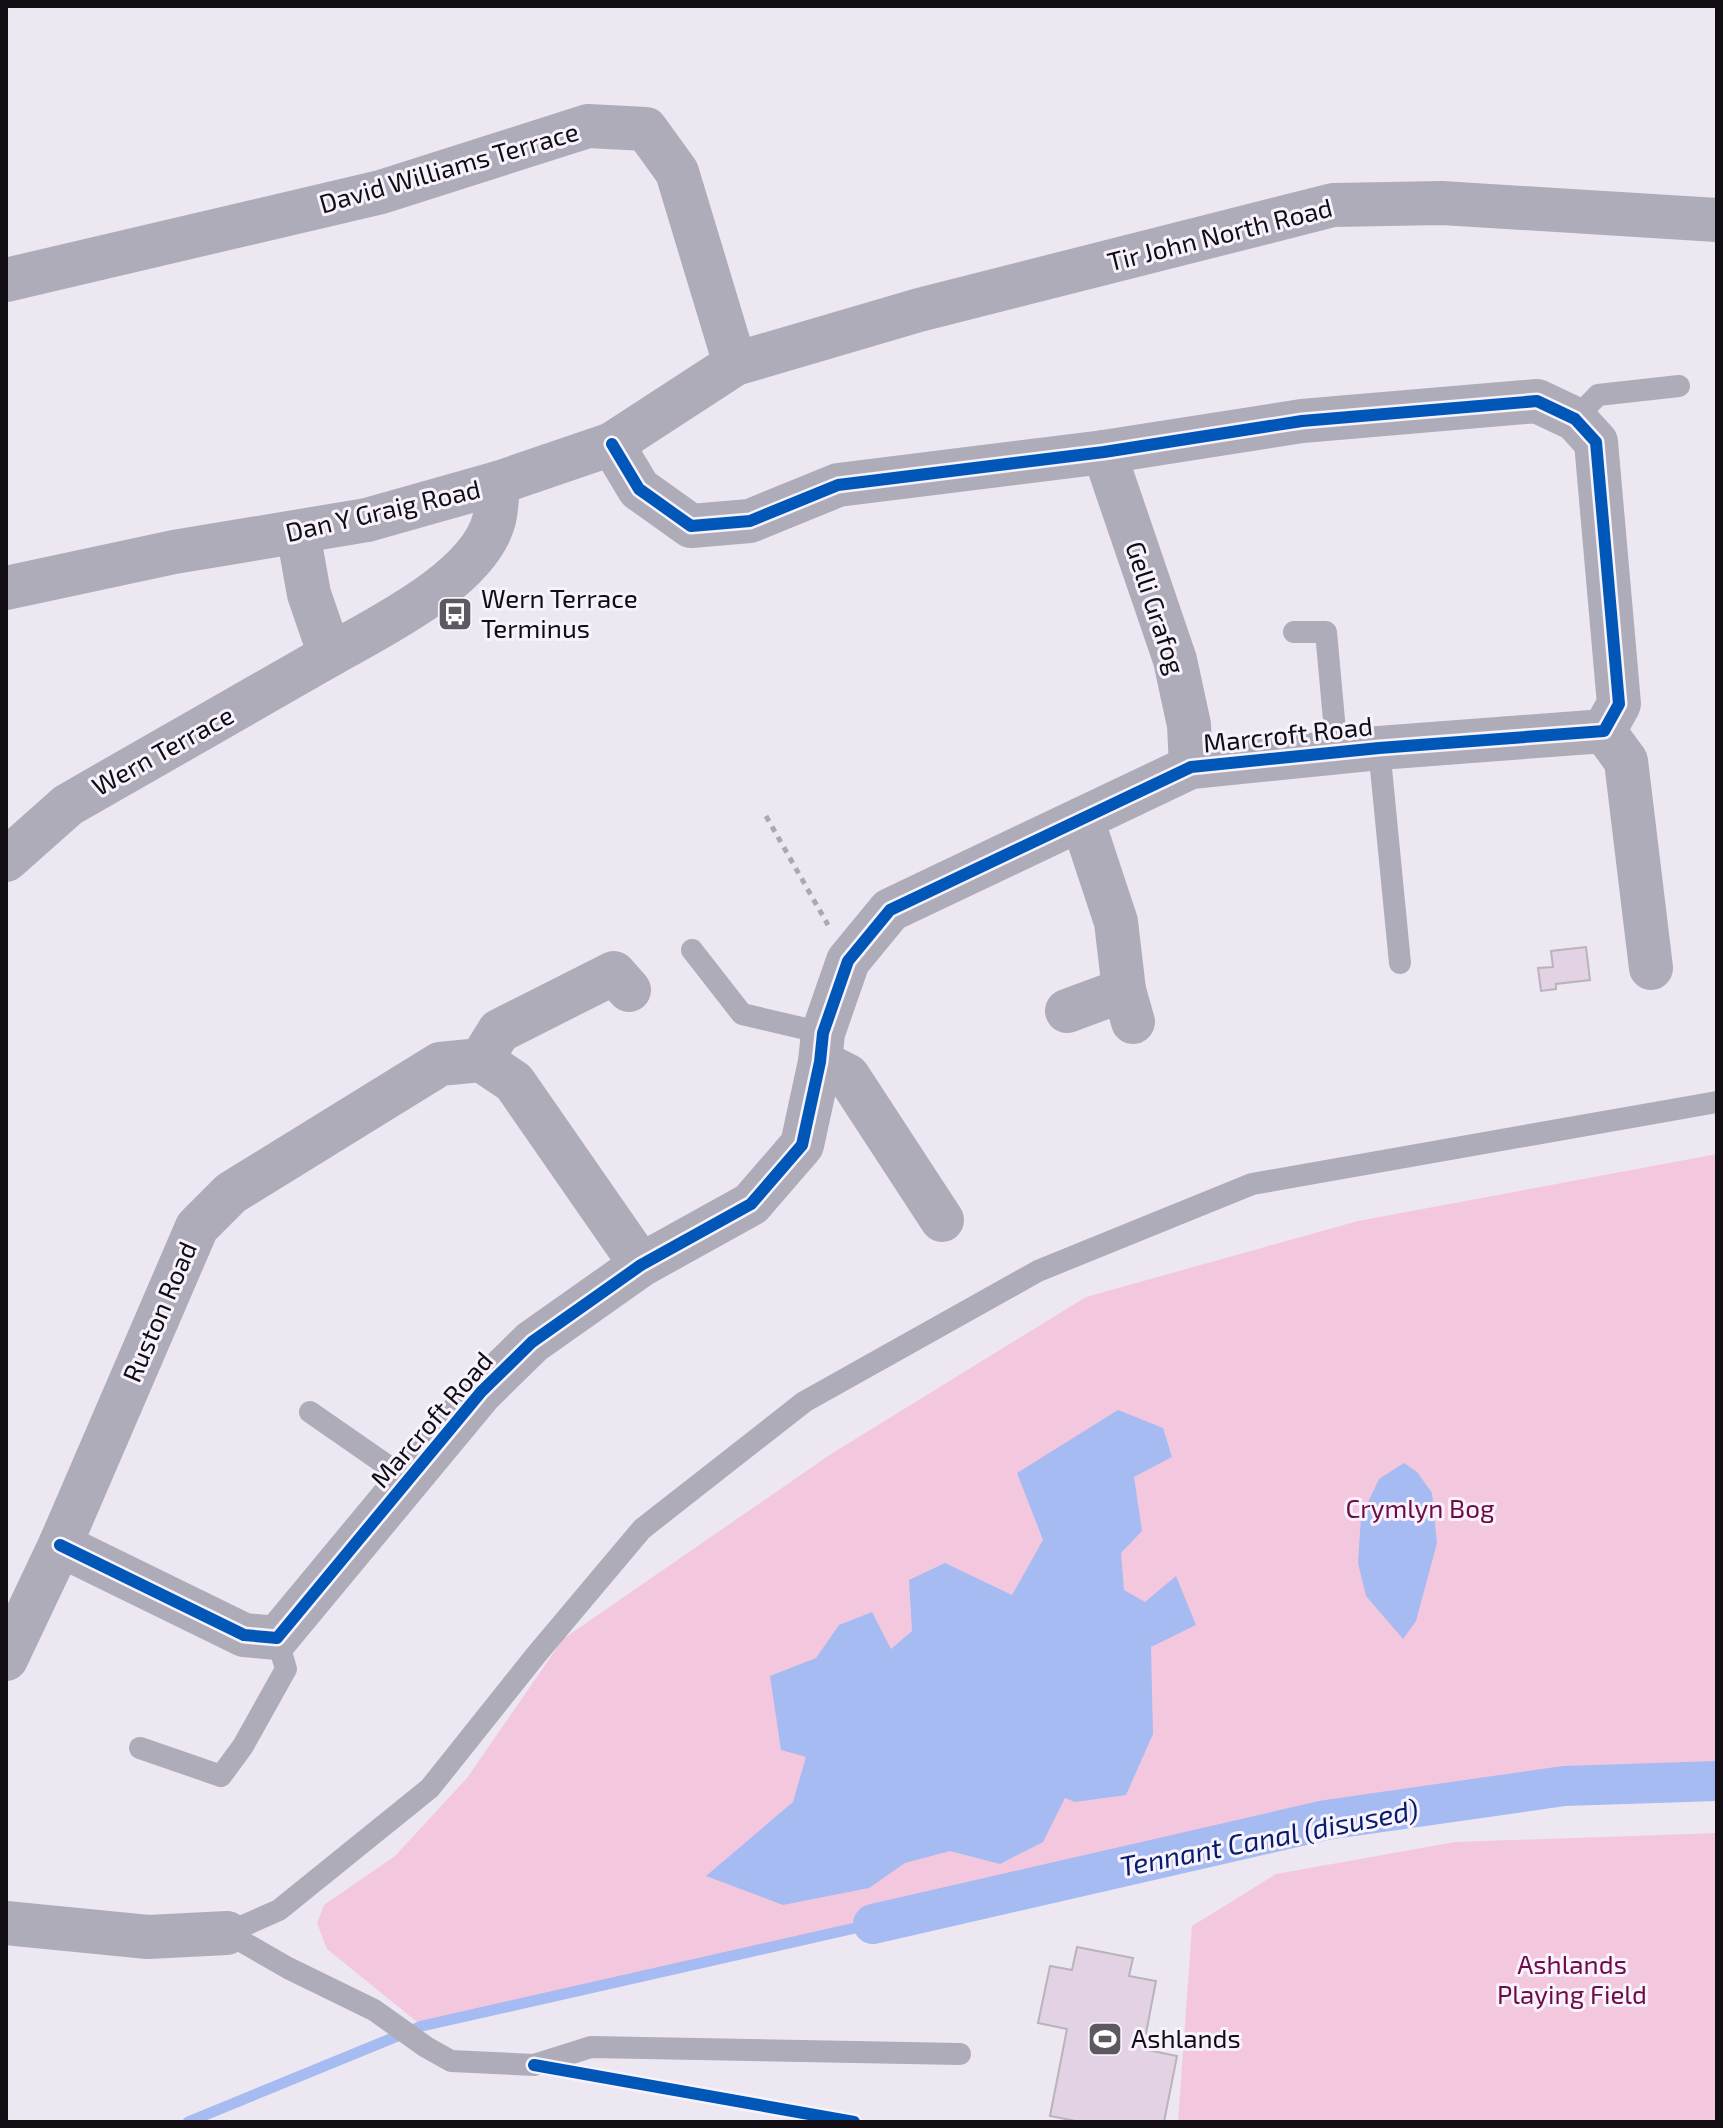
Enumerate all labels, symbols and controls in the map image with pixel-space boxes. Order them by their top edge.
street label: David Williams Terrace [315,115,582,218]
street label: Tir John North Road [1104,191,1335,276]
street label: Dan Y Graig Road [282,472,483,547]
street label: Gelli Grafog [1120,537,1192,678]
place label: Wern Terrace Terminus [481,582,638,643]
bus stop icon: Wern Terrace Terminus [436,595,474,633]
street label: Wern Terrace [86,698,238,801]
street label: Marcroft Road [1202,709,1374,758]
street label: Ruston Road [115,1237,202,1386]
street label: Marcroft Road [363,1345,498,1493]
park label: Crymlyn Bog [1346,1492,1494,1523]
water label: Tennant Canal (disused) [1117,1791,1421,1883]
park label: Ashlands Playing Field [1497,1948,1647,2009]
sports icon: Ashlands [1086,2020,1124,2058]
place label: Ashlands [1131,2022,1241,2053]

